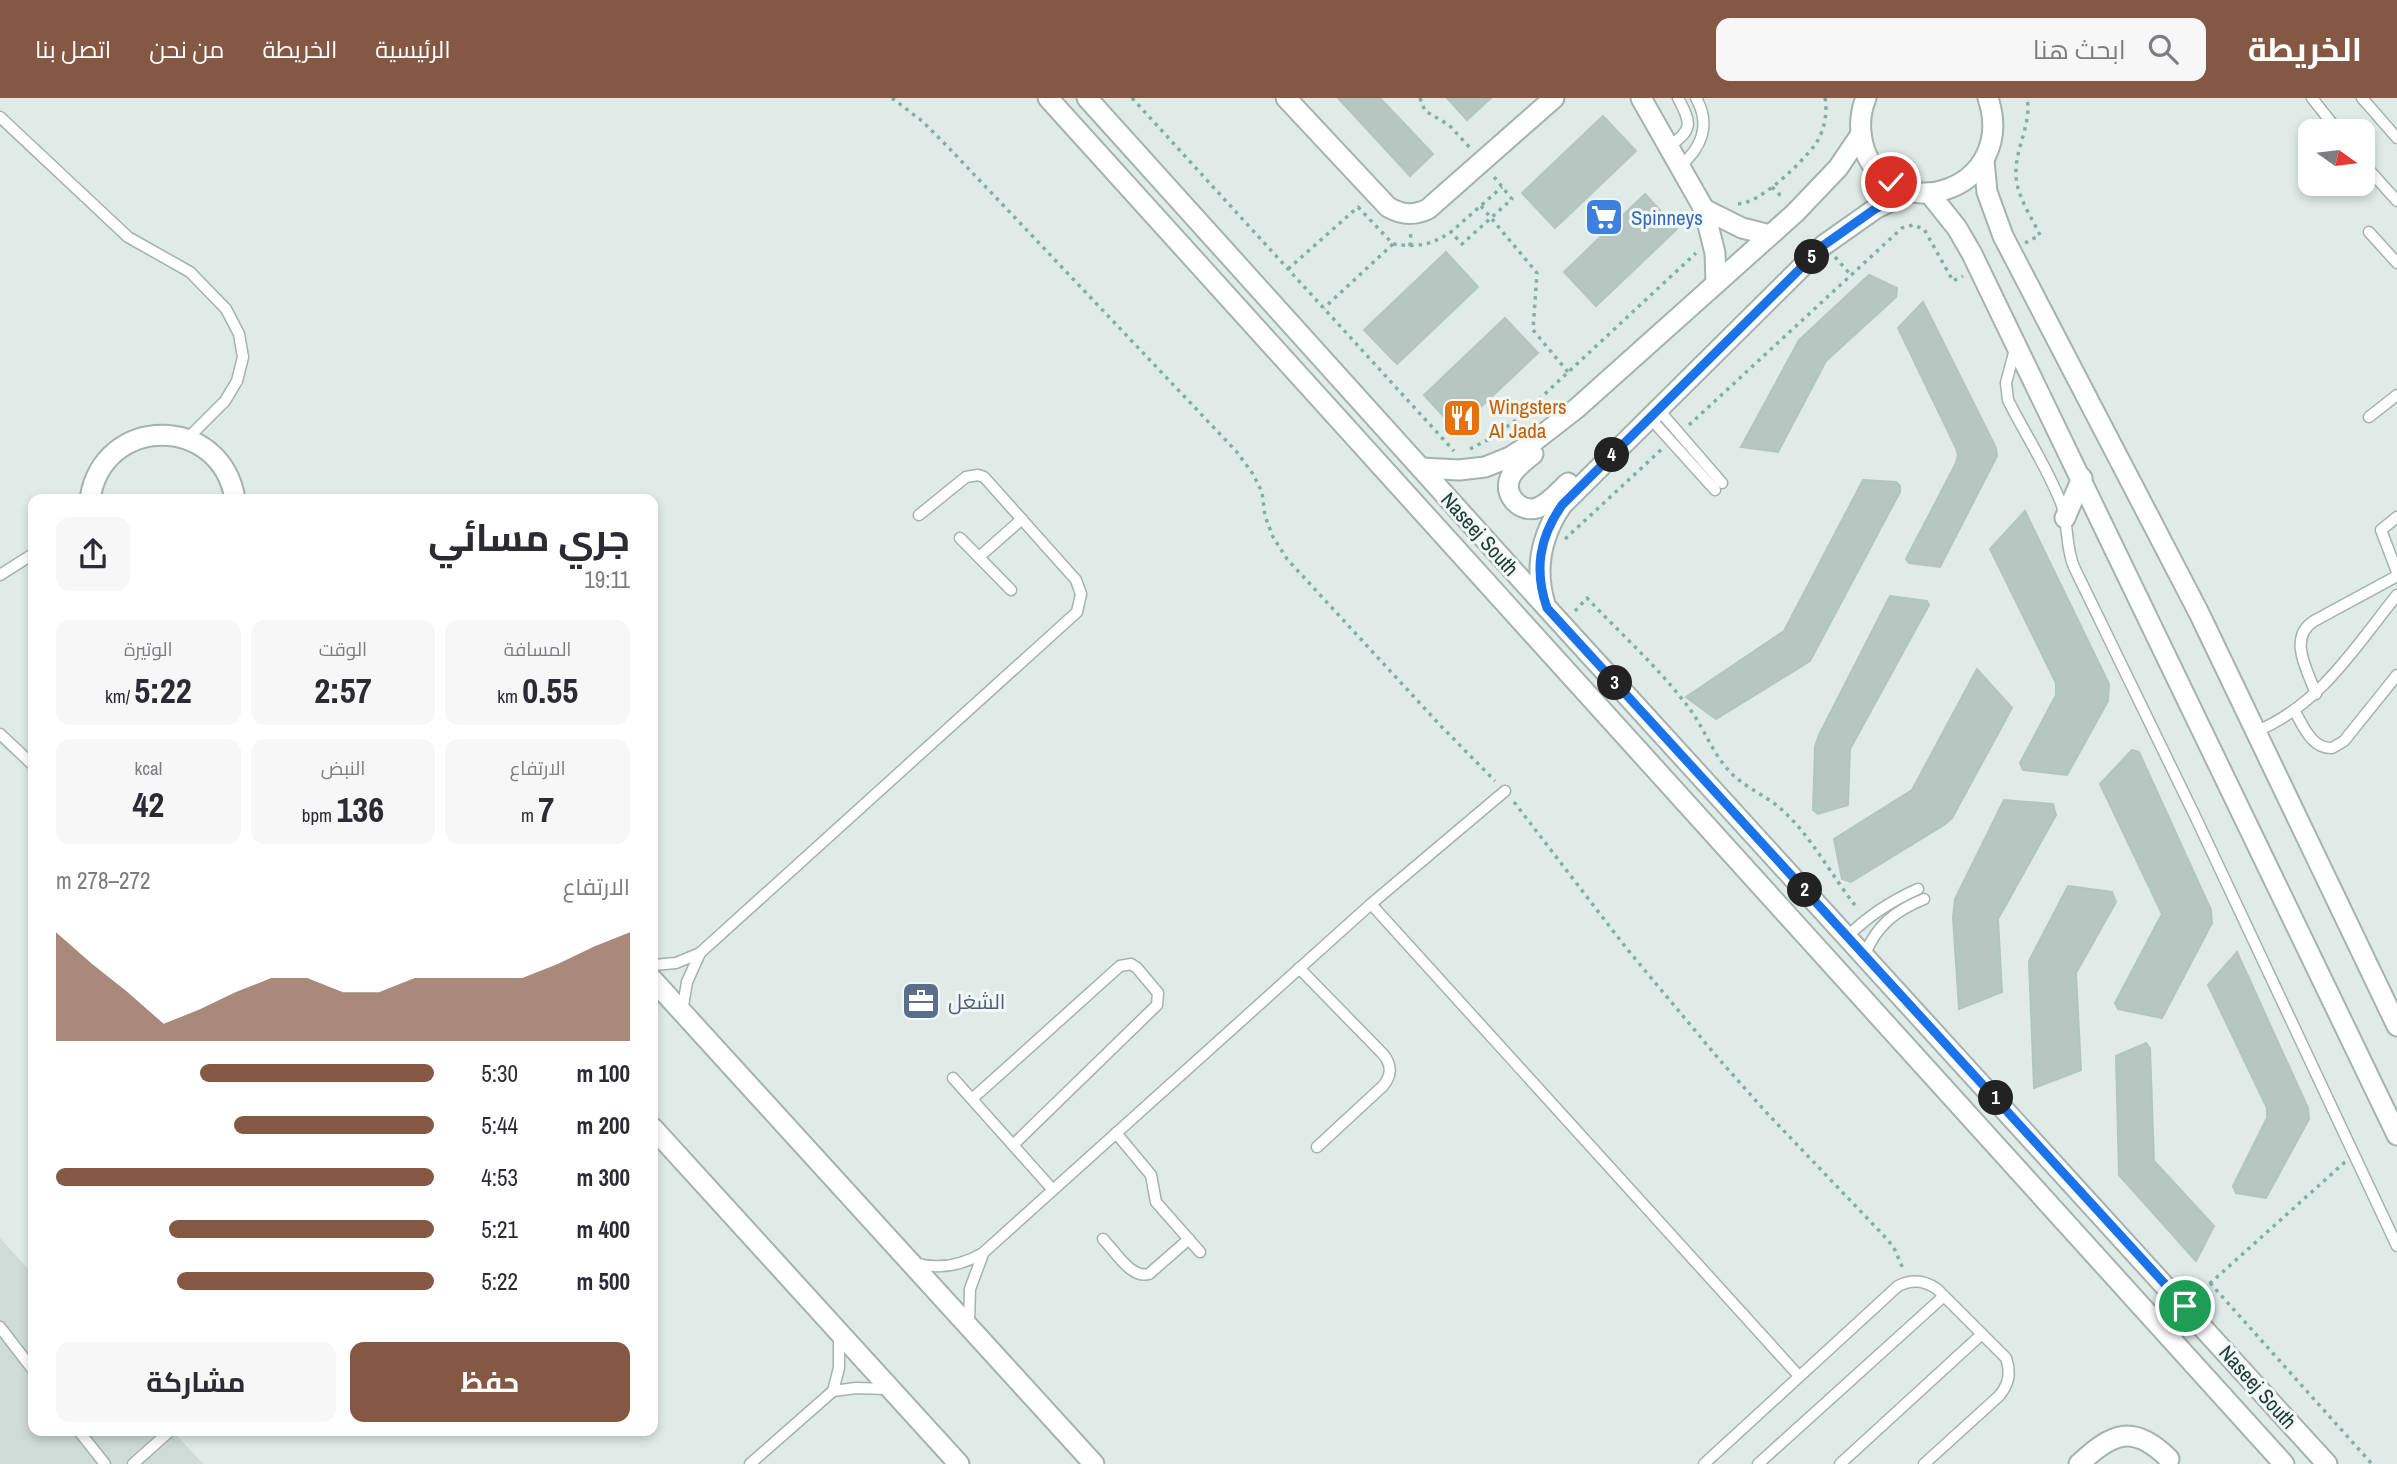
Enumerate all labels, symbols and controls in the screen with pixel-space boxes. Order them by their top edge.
search box [1716,18,2206,81]
text: الخريطة [2248,27,2362,71]
icon: search [2144,30,2182,68]
text: ابحث هنا [2033,32,2126,67]
text: اتصل بنا [35,33,111,65]
text: من نحن [149,33,224,65]
text: الخريطة [262,33,337,65]
text: الرئيسية [375,33,451,65]
north arrow [2298,119,2375,196]
map controls [2298,119,2375,196]
pin [1861,152,1921,212]
icon: check [1872,163,1910,201]
supermarket icon: Spinneys [1583,196,1625,238]
place label: Spinneys [1631,203,1703,232]
pin: 5 [1794,240,1829,274]
text: 5 [1807,243,1816,269]
place label: Wingsters Al Jada [1488,392,1567,445]
restaurant icon: Wingsters Al Jada [1441,397,1483,439]
pin: 4 [1594,438,1630,472]
text: 4 [1607,441,1616,467]
street label: Naseej South [1435,486,1525,582]
text: جري مسائي [428,512,630,563]
button: share [56,517,130,591]
text: 19:11 [584,564,630,595]
text: الوتيرة [124,636,173,662]
text: الوقت [319,636,367,662]
text: المسافة [504,636,571,662]
pin: 3 [1598,666,1632,700]
text: 5:22 [134,667,192,714]
text: 2:57 [314,667,372,714]
text: 0.55 [522,667,578,714]
text: 3 [1610,669,1619,695]
text: /km [105,683,134,709]
text: km [497,683,522,709]
text: kcal [134,755,162,781]
text: النبض [321,755,365,781]
text: الارتفاع [510,755,566,781]
text: 42 [132,781,164,828]
text: 136 [336,786,384,833]
text: 7 [538,786,554,833]
text: bpm [302,802,336,828]
text: m [521,802,538,828]
text: 272–278 m [56,865,150,896]
text: الارتفاع [563,871,630,902]
pin: 2 [1787,872,1822,908]
text: 2 [1800,876,1809,902]
office icon: الشغل [900,980,942,1022]
place label: الشغل [948,987,1006,1016]
text: 5:30 [481,1058,518,1089]
text: 100 m [577,1058,630,1089]
pin: 1 [1979,1080,2014,1116]
text: 1 [1991,1084,2000,1110]
text: 5:44 [481,1110,518,1141]
text: 200 m [577,1110,630,1141]
text: 4:53 [481,1162,518,1193]
text: 300 m [577,1162,630,1193]
text: 5:21 [481,1214,518,1245]
text: 400 m [577,1214,630,1245]
text: 5:22 [481,1266,518,1297]
text: 500 m [577,1266,630,1297]
pin [2155,1276,2215,1336]
icon: arrive [2166,1287,2204,1325]
street label: Naseej South [2213,1339,2303,1435]
button: مشاركة [56,1342,336,1422]
button: حفظ [350,1342,630,1422]

